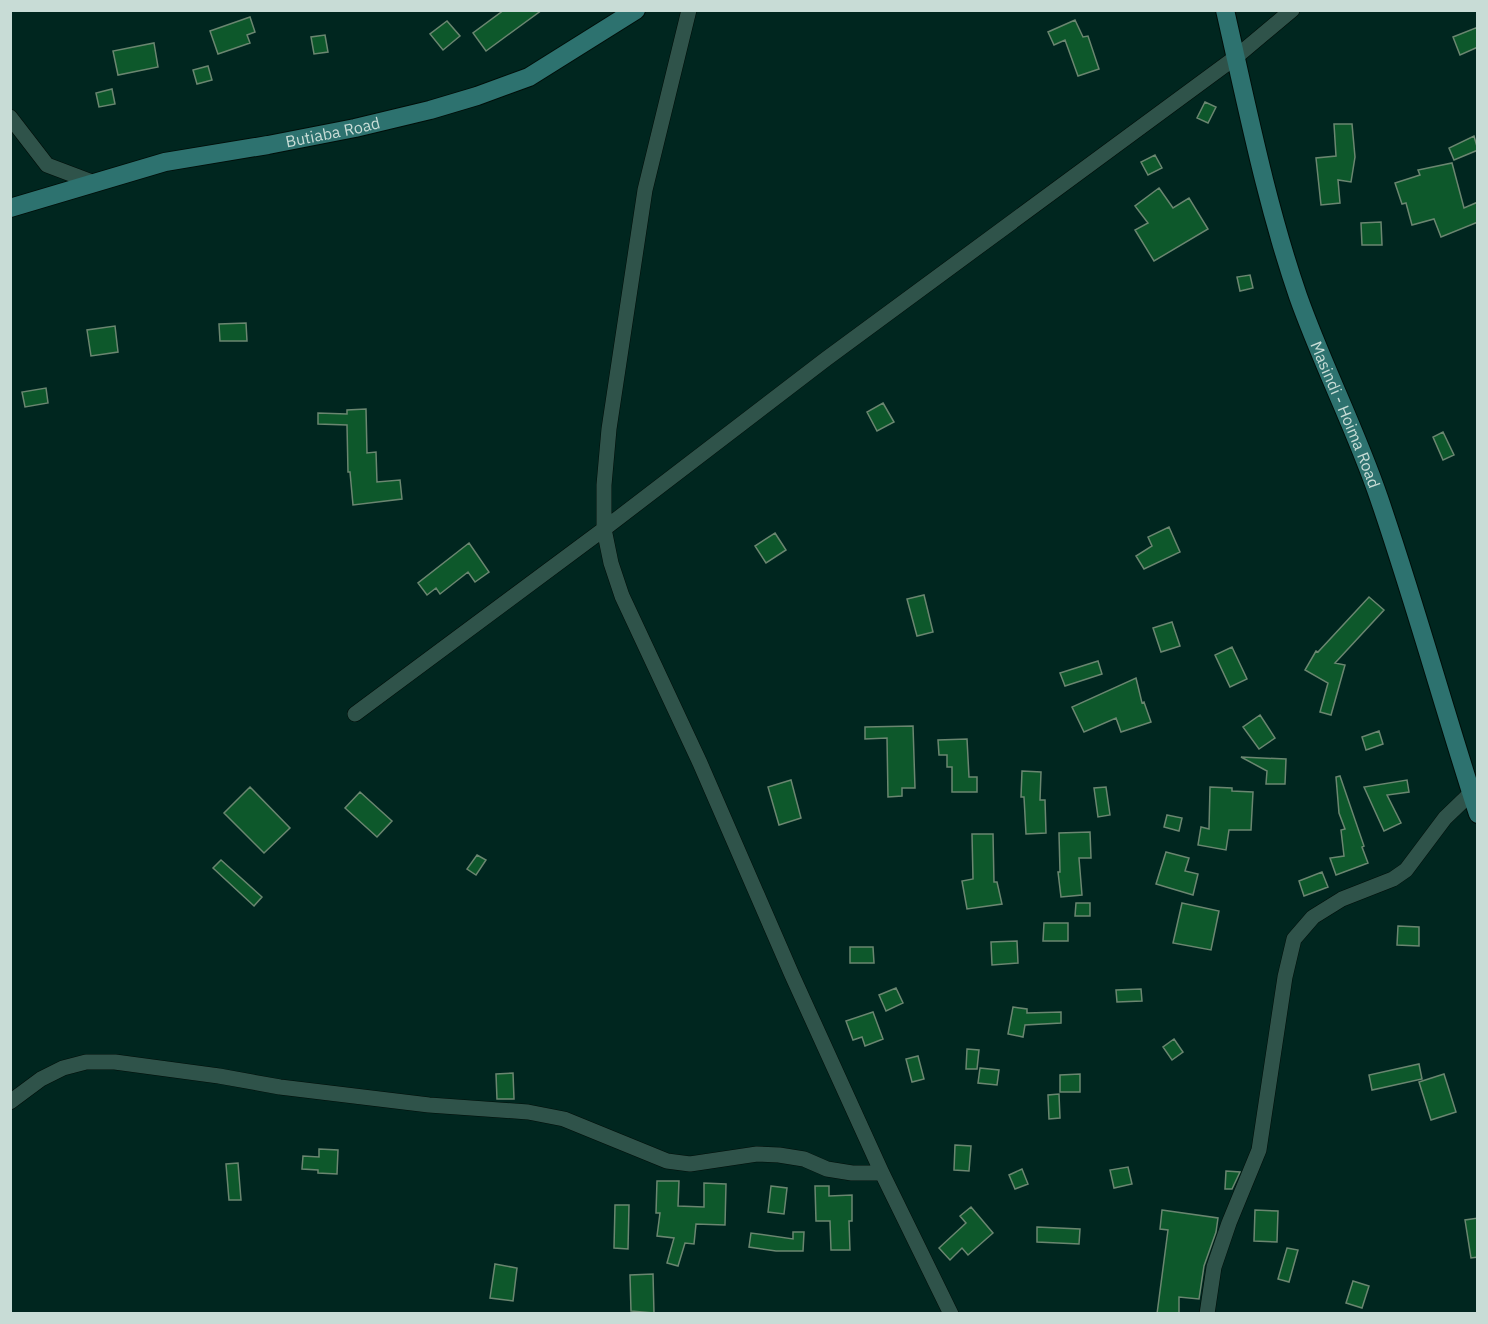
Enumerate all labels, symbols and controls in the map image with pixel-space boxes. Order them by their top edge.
street label: Butiaba Road [284,112,382,151]
street label: Masindi - Hoima Road [1306,338,1385,491]

